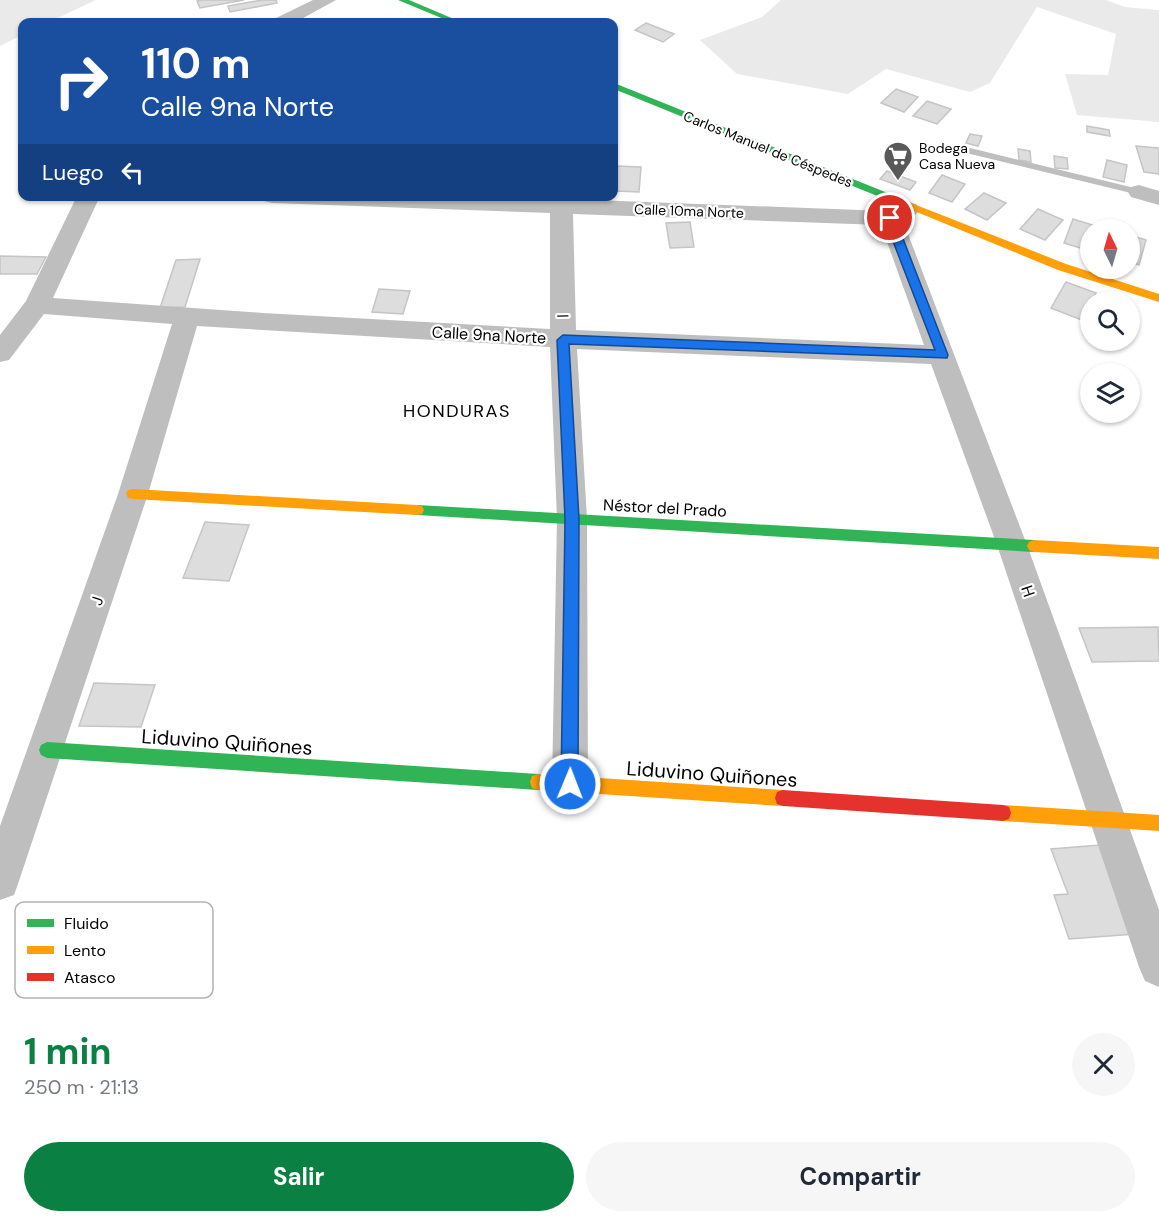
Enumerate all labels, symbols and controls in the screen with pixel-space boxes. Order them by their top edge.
text: 110 m [141,36,251,91]
icon: right [42,42,120,120]
text: Calle 9na Norte [141,89,334,124]
street label: Carlos Manuel de Céspedes [681,107,855,191]
place label: Bodega Casa Nueva [919,139,995,173]
supermarket icon: Bodega Casa Nueva [882,140,914,182]
icon: left [116,156,149,189]
text: Luego [42,158,104,187]
pin [864,192,915,243]
street label: Calle 10ma Norte [634,200,744,222]
icon: arrive [873,201,906,234]
north arrow [1080,219,1140,279]
map controls [1080,219,1140,423]
button: search [1080,291,1140,351]
street label: I [552,314,574,318]
street label: Calle 9na Norte [431,322,547,348]
button: layers [1080,363,1140,423]
district label: HONDURAS [403,399,511,423]
street label: Néstor del Prado [603,494,727,522]
street label: H [1016,582,1040,600]
street label: J [86,594,108,608]
street label: Liduvino Quiñones [141,723,313,761]
position arrow [538,752,602,816]
street label: Liduvino Quiñones [626,755,798,793]
legend [15,902,213,998]
text: Fluido [64,913,109,934]
text: Lento [64,940,106,961]
text: Atasco [64,967,116,988]
text: 1 min [24,1028,112,1075]
button: close [1072,1033,1135,1096]
text: 250 m · 21:13 [24,1074,139,1100]
button: Salir [24,1142,574,1211]
button: Compartir [586,1142,1135,1211]

